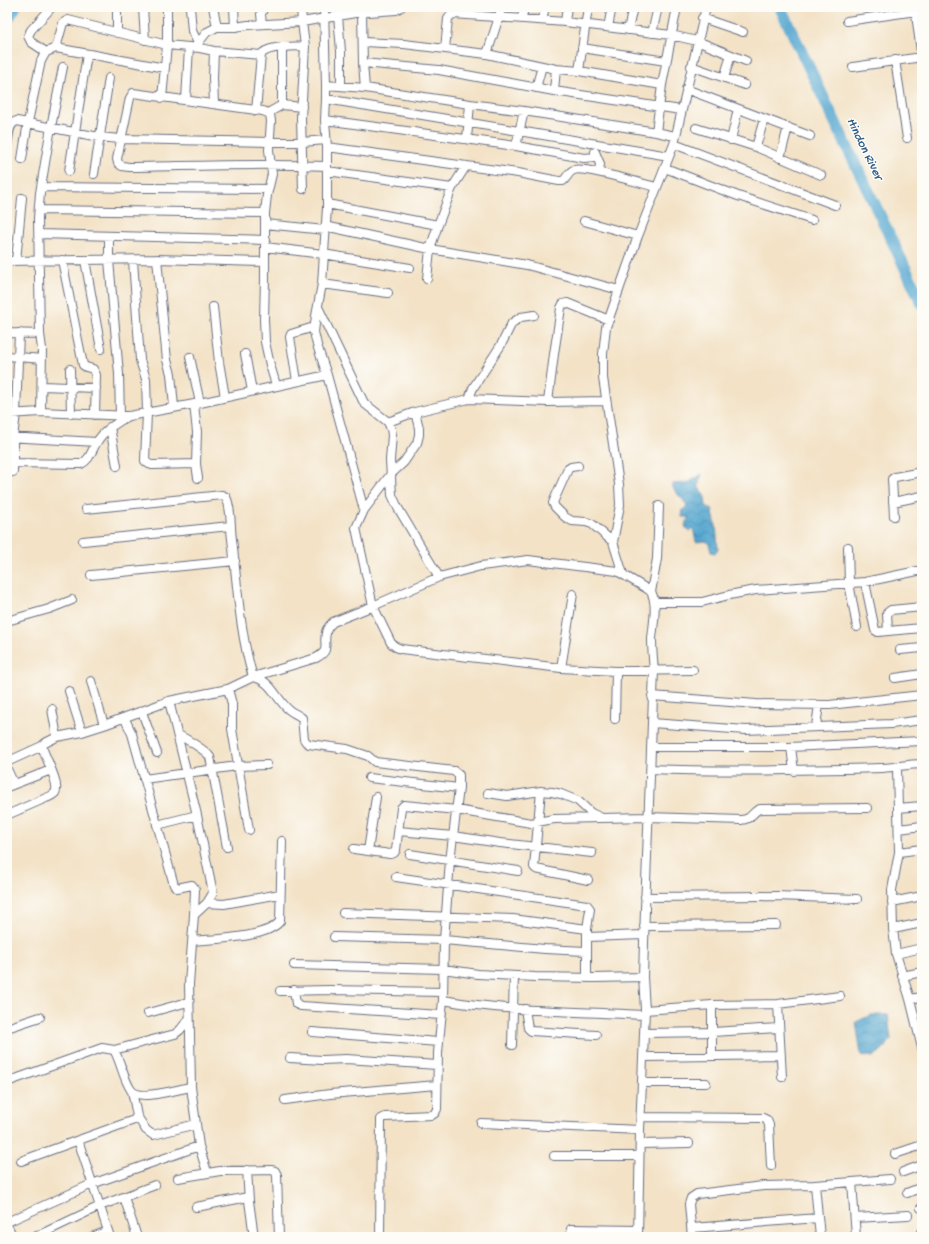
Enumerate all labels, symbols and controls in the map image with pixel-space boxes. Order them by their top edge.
water label: Hindon River [843,116,886,184]

